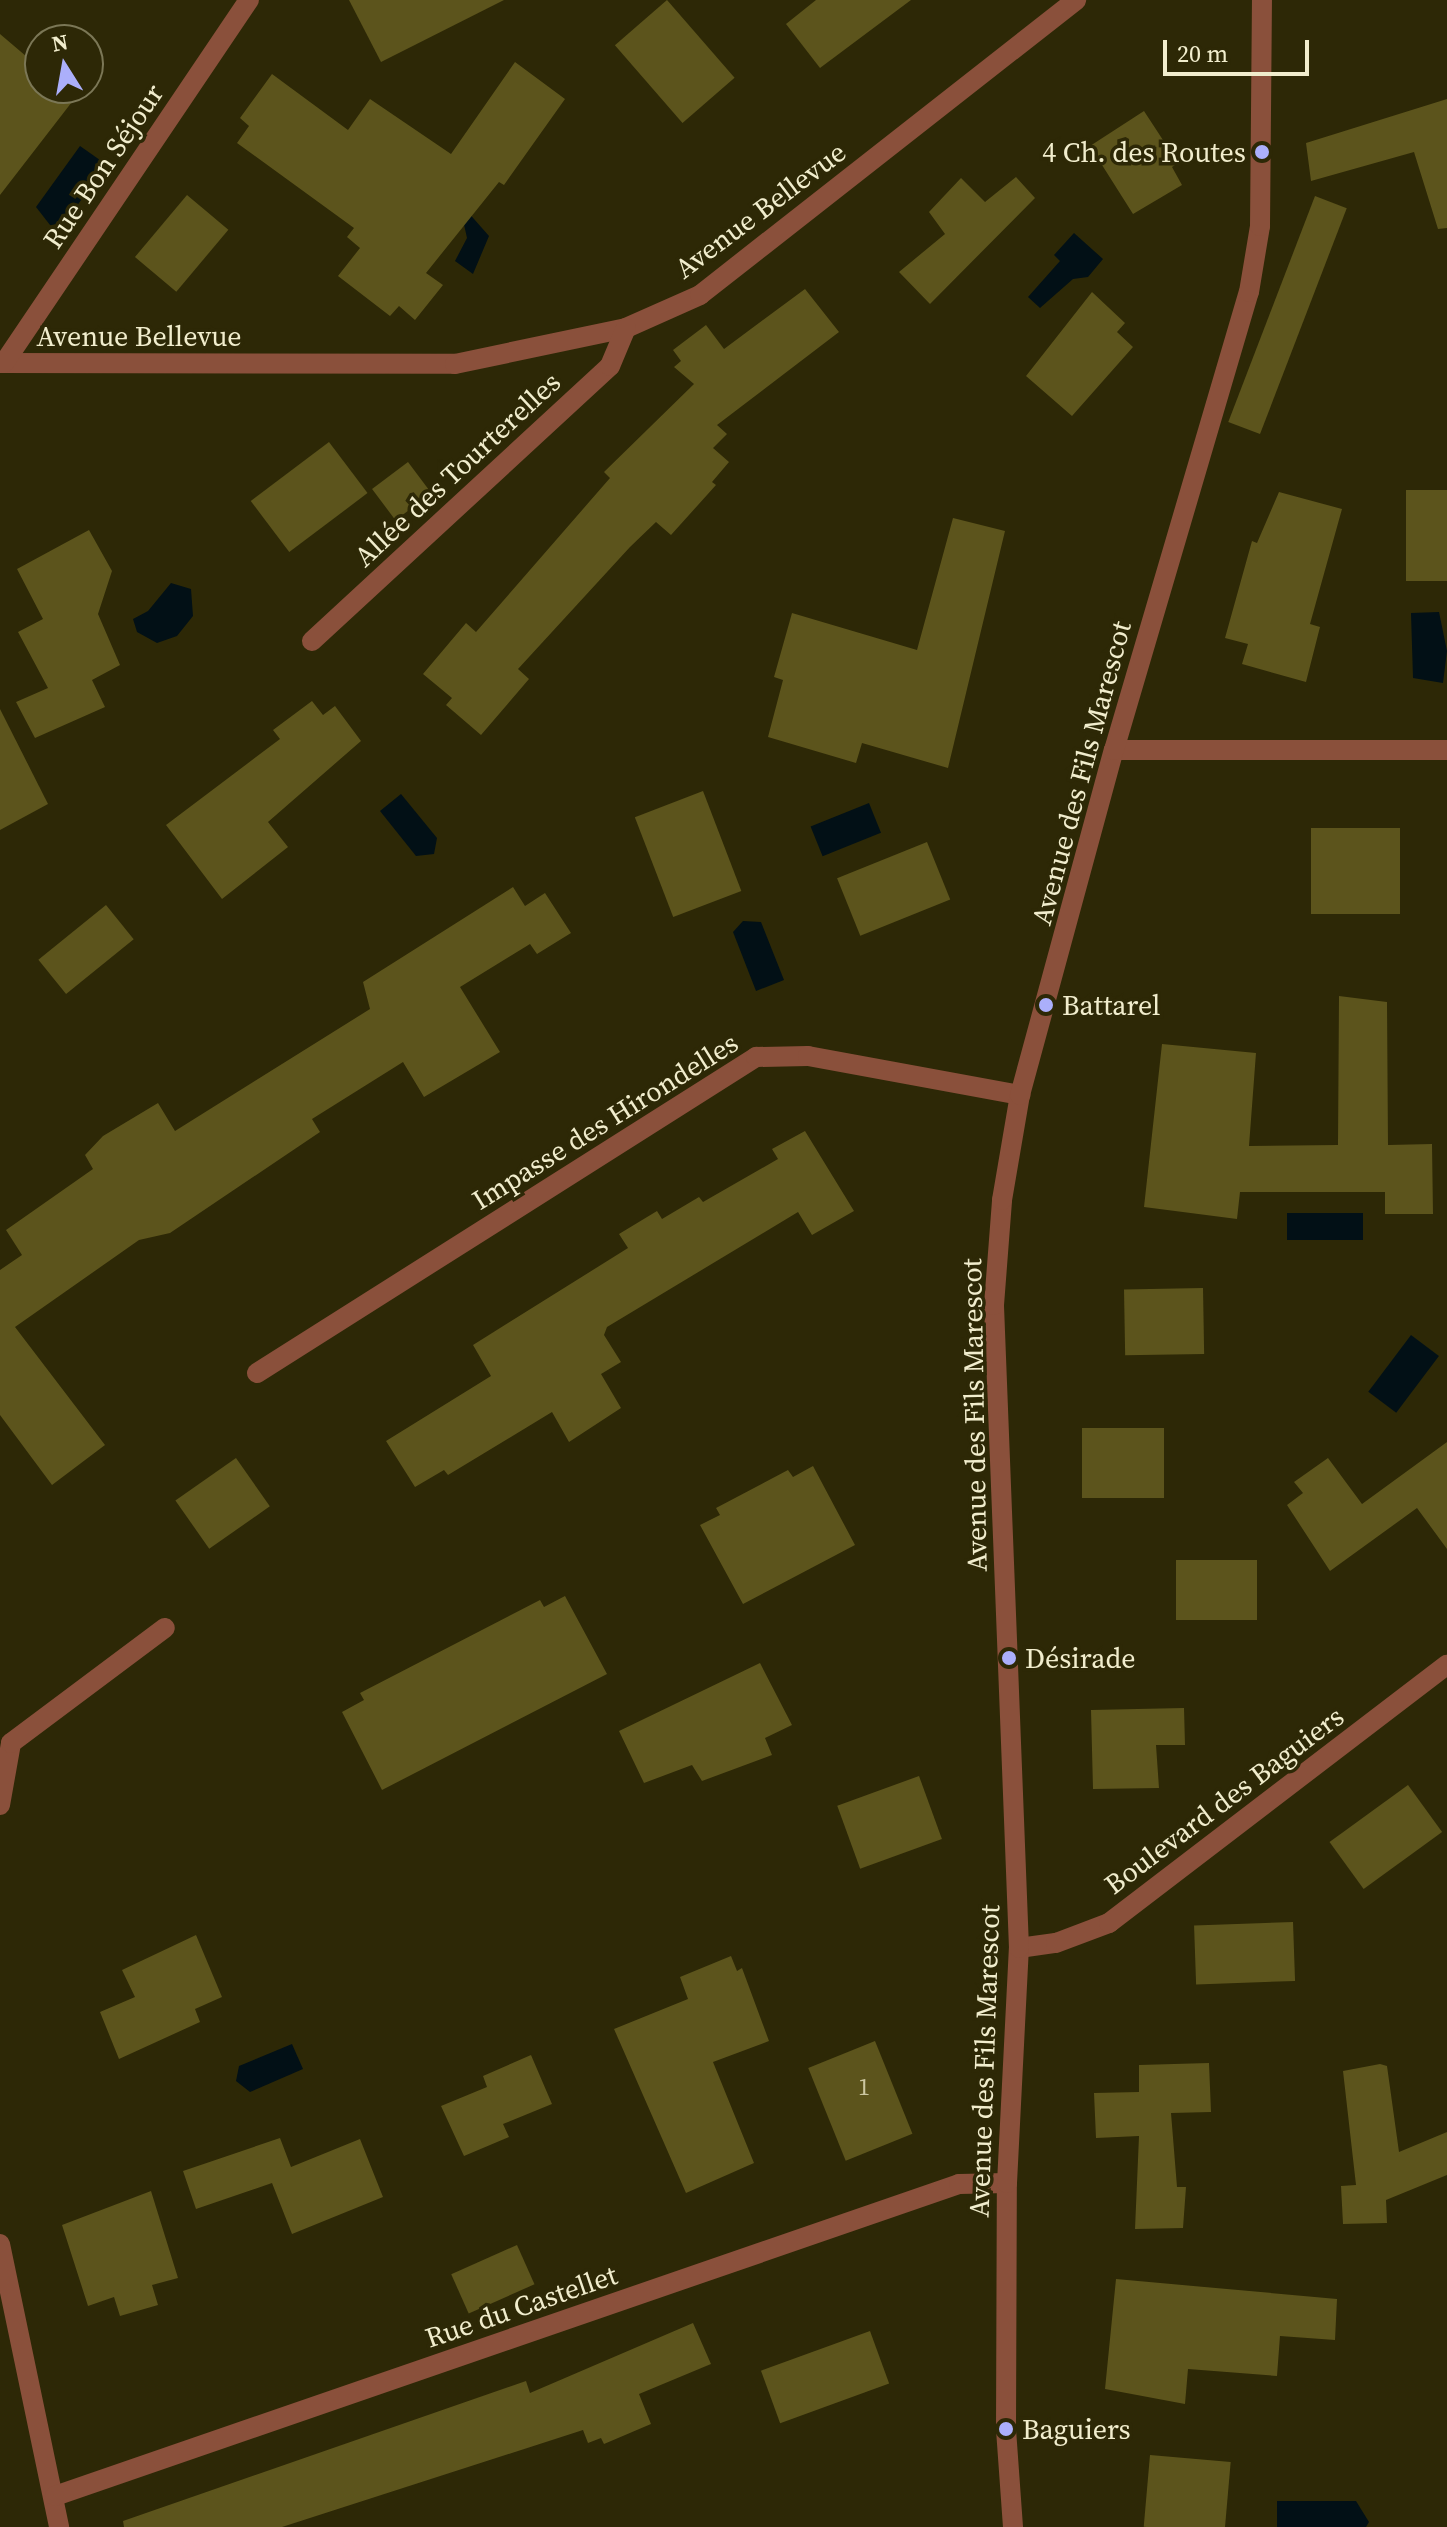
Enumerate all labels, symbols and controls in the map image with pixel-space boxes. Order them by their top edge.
north arrow [24,24,104,104]
scale bar [1167,24,1313,74]
text: N [49,26,71,59]
text: 20 m [1177,37,1228,70]
street label: Rue Bon Séjour [36,77,170,255]
street label: Avenue Bellevue [668,135,852,285]
place label: 4 Ch. des Routes [1042,135,1246,169]
marker: 4 Ch. des Routes [1253,143,1271,161]
street label: Avenue Bellevue [36,319,242,353]
street label: Allée des Tourterelles [347,365,567,573]
street label: Avenue des Fils Marescot [1024,617,1138,929]
place label: Battarel [1062,988,1160,1022]
marker: Battarel [1037,996,1055,1014]
street label: Impasse des Hirondelles [466,1025,744,1217]
street label: Avenue des Fils Marescot [954,1258,994,1572]
place label: Désirade [1025,1641,1136,1675]
marker: Désirade [1000,1649,1018,1667]
street label: Boulevard des Baguiers [1098,1699,1350,1901]
street label: Avenue des Fils Marescot [962,1904,1006,2218]
house number: 1 [858,2073,870,2101]
street label: Rue du Castellet [421,2257,621,2355]
place label: Baguiers [1022,2412,1131,2446]
marker: Baguiers [997,2420,1015,2438]

